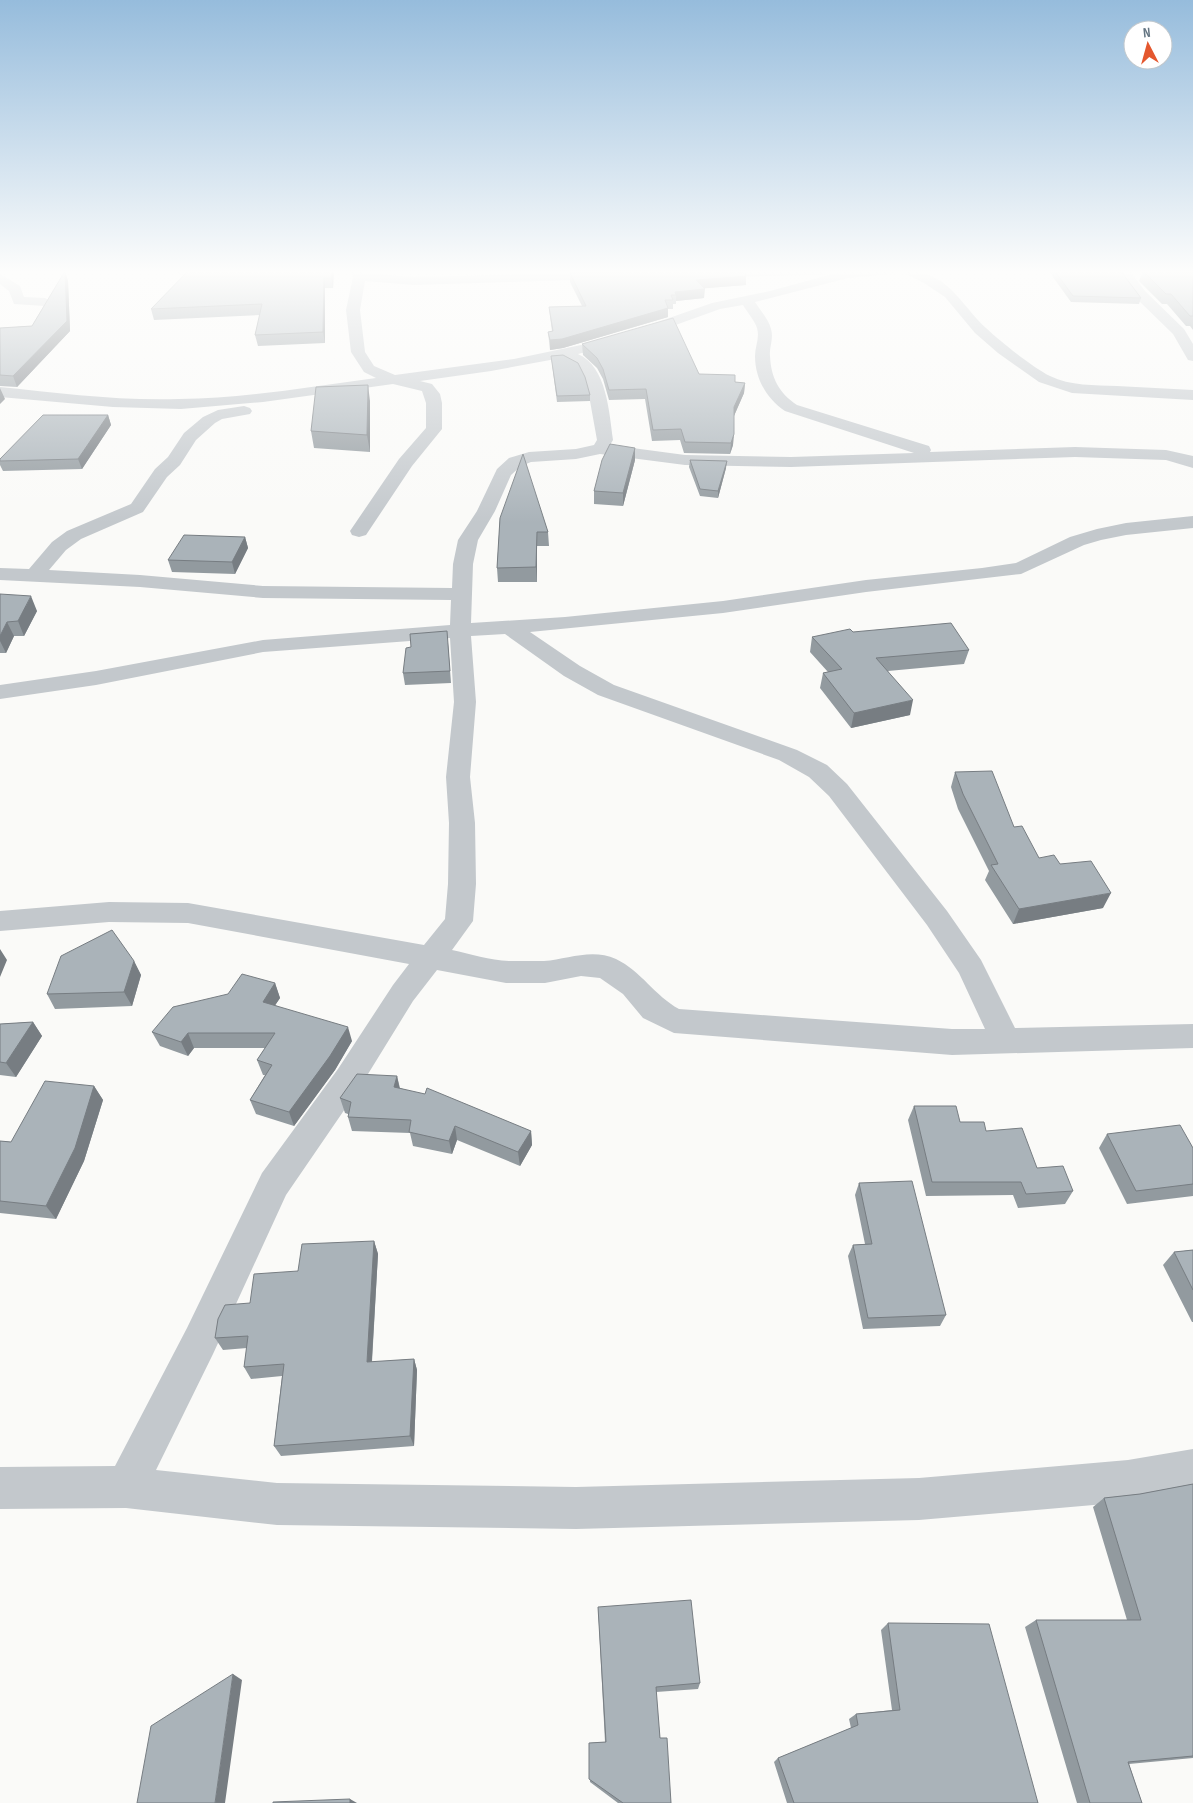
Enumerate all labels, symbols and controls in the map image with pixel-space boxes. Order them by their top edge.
north arrow [1123,20,1173,70]
text: N [1142,24,1151,41]

